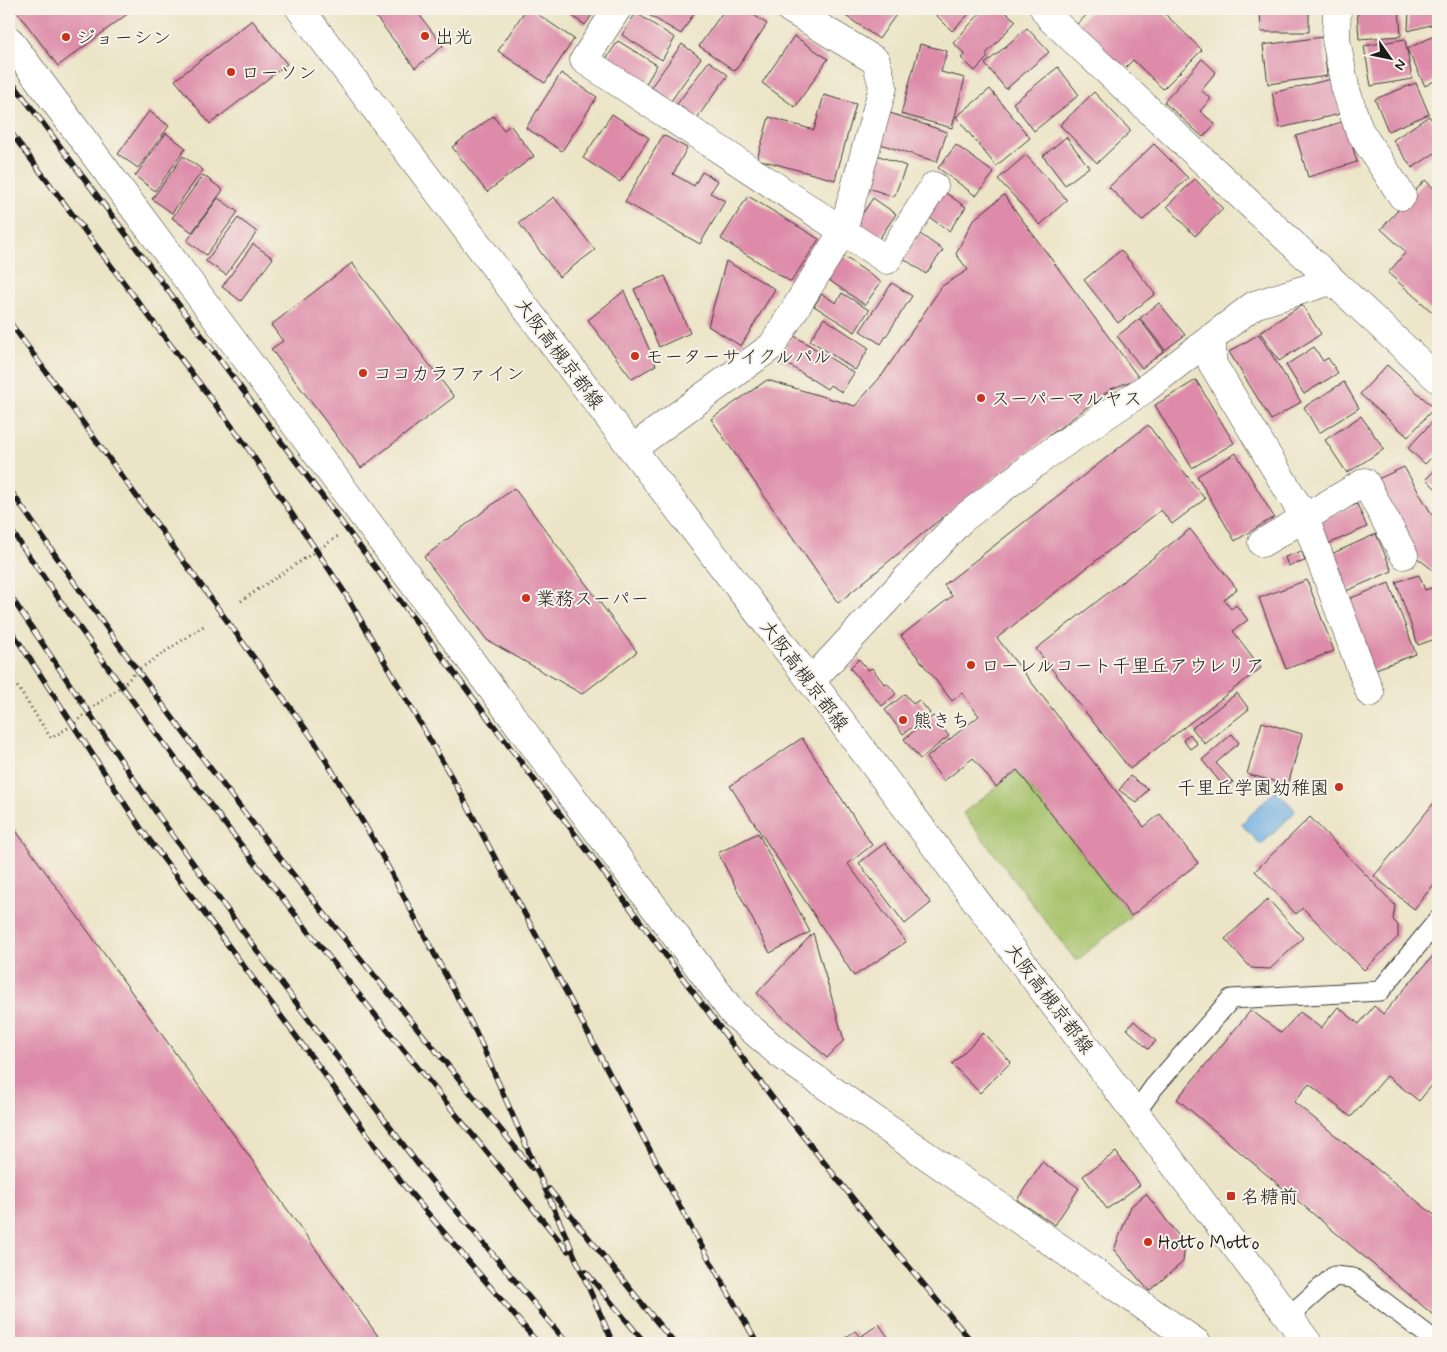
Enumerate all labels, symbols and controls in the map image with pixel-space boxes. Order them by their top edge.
place label: 出光 [435,25,473,50]
place label: ジョーシン [76,26,171,51]
marker: 出光 [419,30,431,42]
marker: ジョーシン [60,31,72,43]
north arrow [1364,32,1414,82]
text: N [1390,56,1410,73]
place label: ローソン [241,61,317,86]
marker: ローソン [225,66,237,78]
street label: 大阪高槻京都線 [509,293,609,415]
place label: モーターサイクルパル [645,345,832,370]
marker: モーターサイクルパル [629,350,641,362]
place label: ココカラファイン [373,362,525,387]
marker: ココカラファイン [357,367,369,379]
place label: スーパーマルヤス [991,387,1142,412]
marker: スーパーマルヤス [975,392,987,404]
place label: 業務スーパー [536,587,649,612]
marker: 業務スーパー [520,592,532,604]
street label: 大阪高槻京都線 [754,615,854,737]
place label: ローレルコート千里丘アウレリア [981,654,1265,679]
marker: ローレルコート千里丘アウレリア [965,659,977,671]
place label: 熊きち [913,709,970,734]
marker: 熊きち [897,714,909,726]
place label: 千里丘学園幼稚園 [1177,776,1329,801]
marker: 千里丘学園幼稚園 [1333,781,1345,793]
street label: 大阪高槻京都線 [999,938,1099,1060]
place label: 名糖前 [1241,1185,1298,1210]
marker: 名糖前 [1225,1190,1237,1202]
place label: Hotto Motto [1158,1231,1260,1256]
marker: Hotto Motto [1142,1236,1154,1248]

